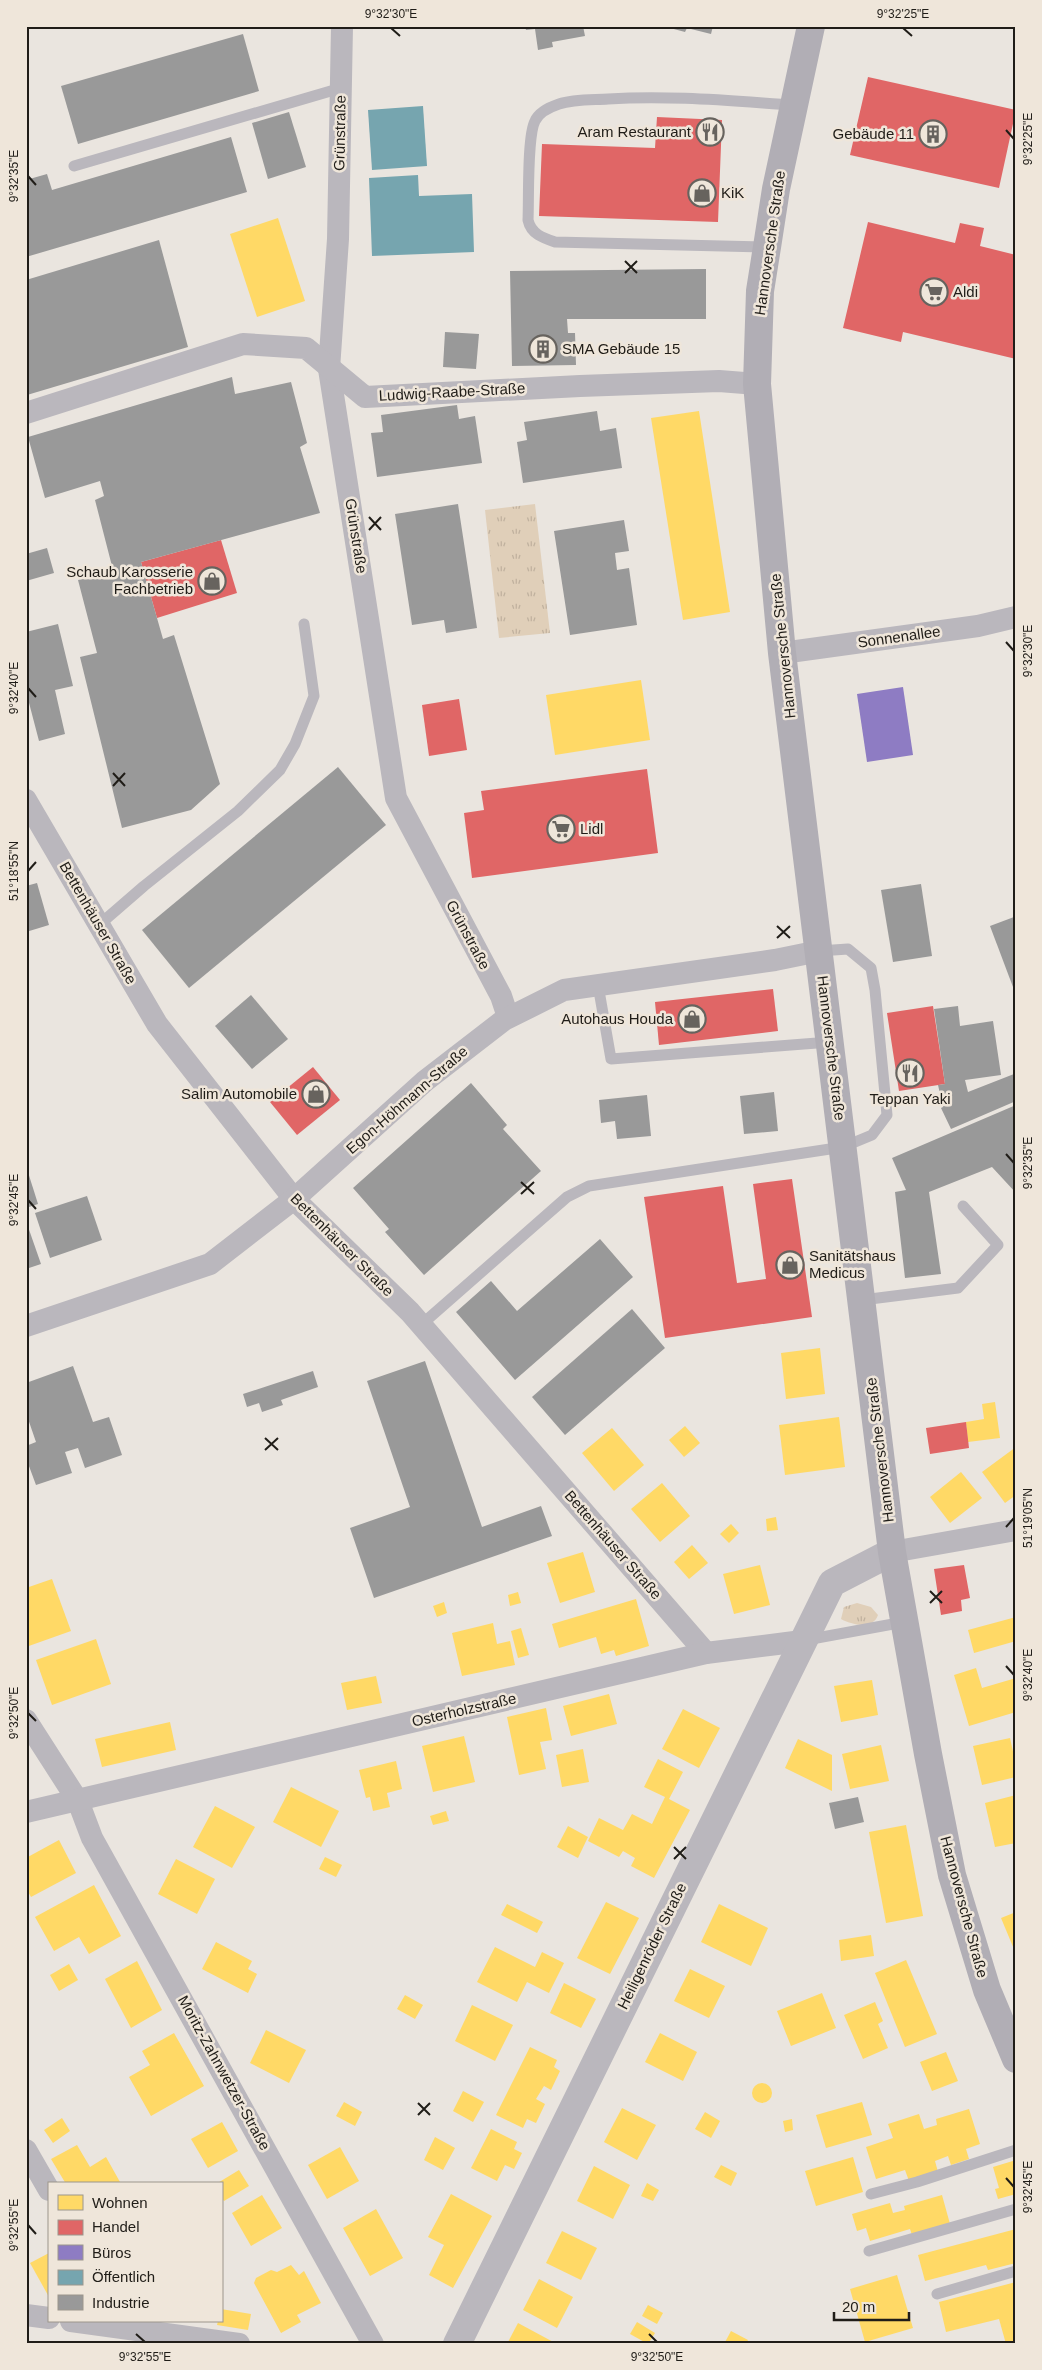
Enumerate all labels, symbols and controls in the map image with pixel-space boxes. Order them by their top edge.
text: 9°32'30"E [365,7,417,21]
text: 9°32'25"E [877,7,929,21]
street label: Grünstraße [330,95,349,171]
text: 9°32'25"E [1021,113,1035,165]
restaurant icon: Aram Restaurant [695,117,725,147]
building icon: Gebäude 11 [918,119,948,149]
place label: Aram Restaurant [578,123,692,140]
place label: Gebäude 11 [833,125,914,142]
text: 9°32'35"E [7,150,21,202]
street label: Hannoversche Straße [751,170,788,316]
shop icon: KiK [687,178,717,208]
place label: KiK [721,184,744,201]
supermarket icon: Aldi [919,277,949,307]
place label: Aldi [953,283,978,300]
building icon: SMA Gebäude 15 [528,334,558,364]
place label: SMA Gebäude 15 [562,340,680,357]
street label: Ludwig-Raabe-Straße [378,379,526,404]
street label: Grünstraße [342,497,371,575]
place label: Schaub Karosserie Fachbetrieb [66,563,193,597]
shop icon: Schaub Karosserie Fachbetrieb [197,566,227,596]
street label: Hannoversche Straße [766,573,799,719]
street label: Sonnenallee [856,622,941,651]
text: 9°32'30"E [1021,625,1035,677]
text: 9°32'40"E [7,662,21,714]
supermarket icon: Lidl [546,814,576,844]
place label: Lidl [580,820,603,837]
text: 51°18'55"N [7,841,21,901]
street label: Bettenhäuser Straße [56,859,140,987]
street label: Grünstraße [443,897,494,972]
street label: Hannoversche Straße [814,974,849,1121]
shop icon: Autohaus Houda [677,1004,707,1034]
place label: Autohaus Houda [561,1010,674,1027]
street label: Egon-Höhmann-Straße [343,1042,471,1157]
restaurant icon: Teppan Yaki [895,1058,925,1088]
shop icon: Salim Automobile [301,1079,331,1109]
place label: Salim Automobile [181,1085,297,1102]
place label: Teppan Yaki [869,1090,951,1107]
text: 9°32'35"E [1021,1137,1035,1189]
text: 9°32'45"E [7,1174,21,1226]
street label: Bettenhäuser Straße [287,1190,397,1300]
place label: Sanitätshaus Medicus [809,1247,896,1281]
shop icon: Sanitätshaus Medicus [775,1250,805,1280]
street label: Hannoversche Straße [862,1377,897,1524]
street label: Bettenhäuser Straße [562,1487,665,1602]
text: 51°19'05"N [1021,1488,1035,1548]
text: 9°32'40"E [1021,1649,1035,1701]
text: 9°32'50"E [7,1687,21,1739]
street label: Osterholzstraße [410,1689,518,1730]
street label: Hannoversche Straße [937,1834,992,1980]
street label: Heiligenröder Straße [614,1880,690,2012]
street label: Moritz-Zahnwetzer-Straße [175,1992,274,2153]
text: 9°32'45"E [1021,2161,1035,2213]
legend [48,2182,222,2322]
text: Wohnen [92,2194,148,2211]
text: 9°32'55"E [7,2199,21,2251]
text: Handel [92,2218,140,2235]
text: Büros [92,2244,131,2261]
text: Öffentlich [92,2268,155,2285]
scale bar [834,2290,910,2322]
text: Industrie [92,2294,150,2311]
text: 20 m [842,2298,875,2315]
text: 9°32'55"E [119,2350,171,2364]
text: 9°32'50"E [631,2350,683,2364]

